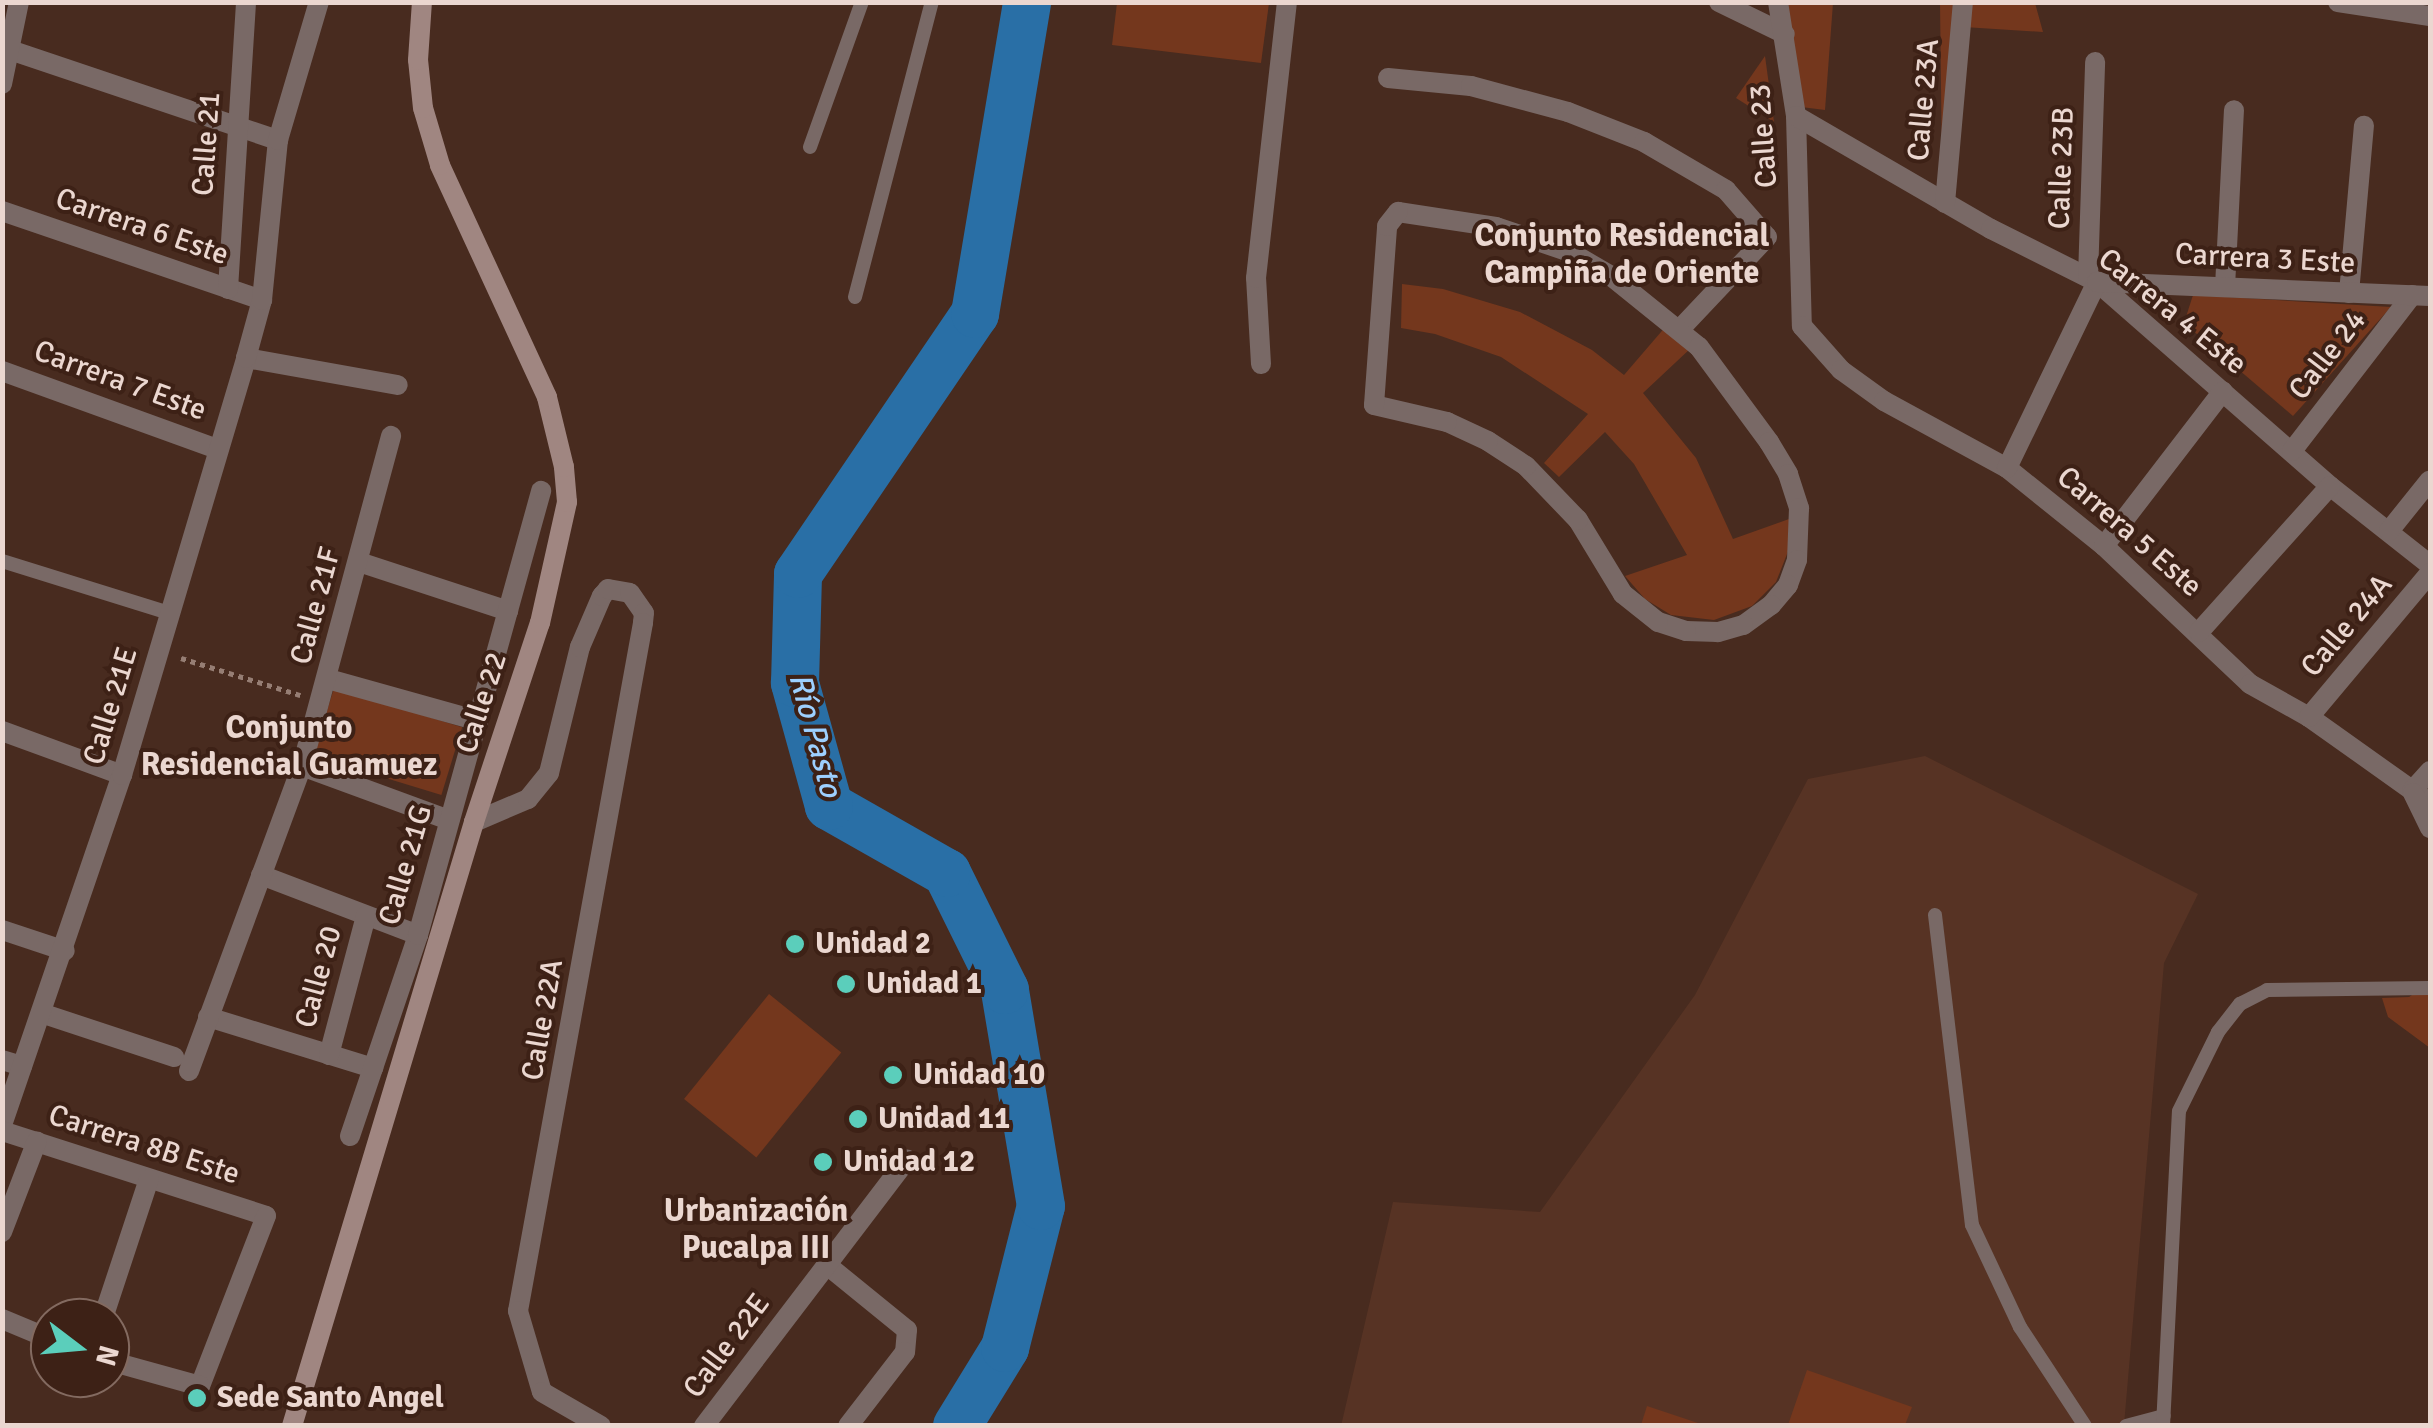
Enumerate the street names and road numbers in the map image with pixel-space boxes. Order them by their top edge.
street label: Calle 23A [1901,37,1947,163]
street label: Calle 23 [1742,83,1786,189]
street label: Calle 21 [185,91,229,197]
street label: Calle 23B [2042,106,2082,230]
street label: Carrera 6 Este [51,181,233,273]
street label: Carrera 3 Este [2174,236,2356,282]
street label: Carrera 4 Este [2091,241,2253,383]
street label: Calle 24 [2282,303,2374,407]
street label: Carrera 7 Este [29,333,211,429]
street label: Carrera 5 Este [2049,459,2209,605]
street label: Calle 21F [283,543,349,669]
street label: Calle 24A [2294,568,2400,684]
street label: Calle 21E [76,643,146,769]
street label: Calle 22 [449,648,515,758]
street label: Calle 21G [372,801,440,929]
street label: Calle 20 [288,922,350,1032]
street label: Calle 22A [515,957,571,1083]
street label: Carrera 8B Este [44,1097,244,1193]
street label: Calle 22E [676,1287,778,1405]

